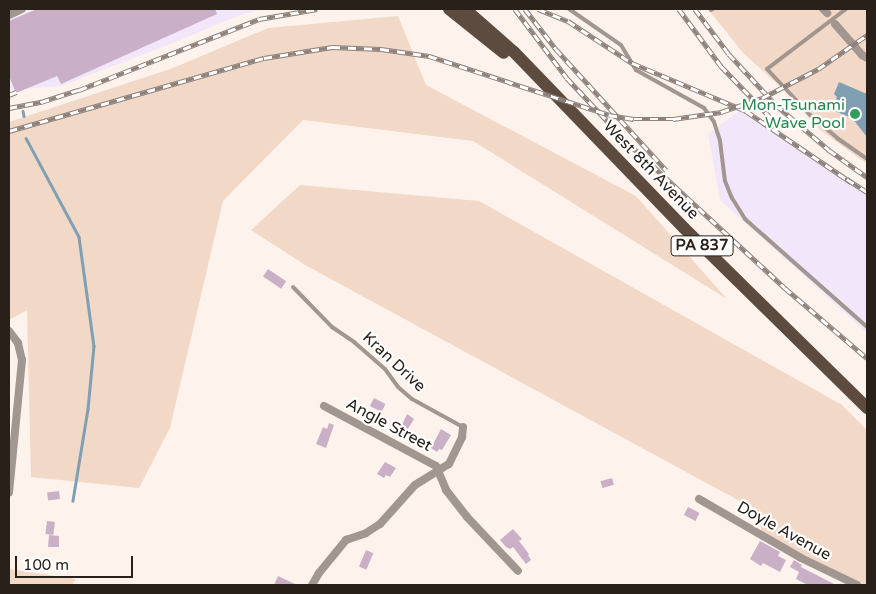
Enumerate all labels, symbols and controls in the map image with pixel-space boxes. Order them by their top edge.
place label: Mon-Tsunami Wave Pool [741,95,845,133]
marker: Mon-Tsunami Wave Pool [849,108,861,120]
street label: West 8th Avenue [599,117,703,223]
road number: PA 837 [670,234,734,258]
street label: Kran Drive [359,328,429,396]
street label: Angle Street [343,394,435,456]
street label: Doyle Avenue [734,497,834,565]
scale bar [18,546,135,578]
text: 100 m [23,556,69,574]

